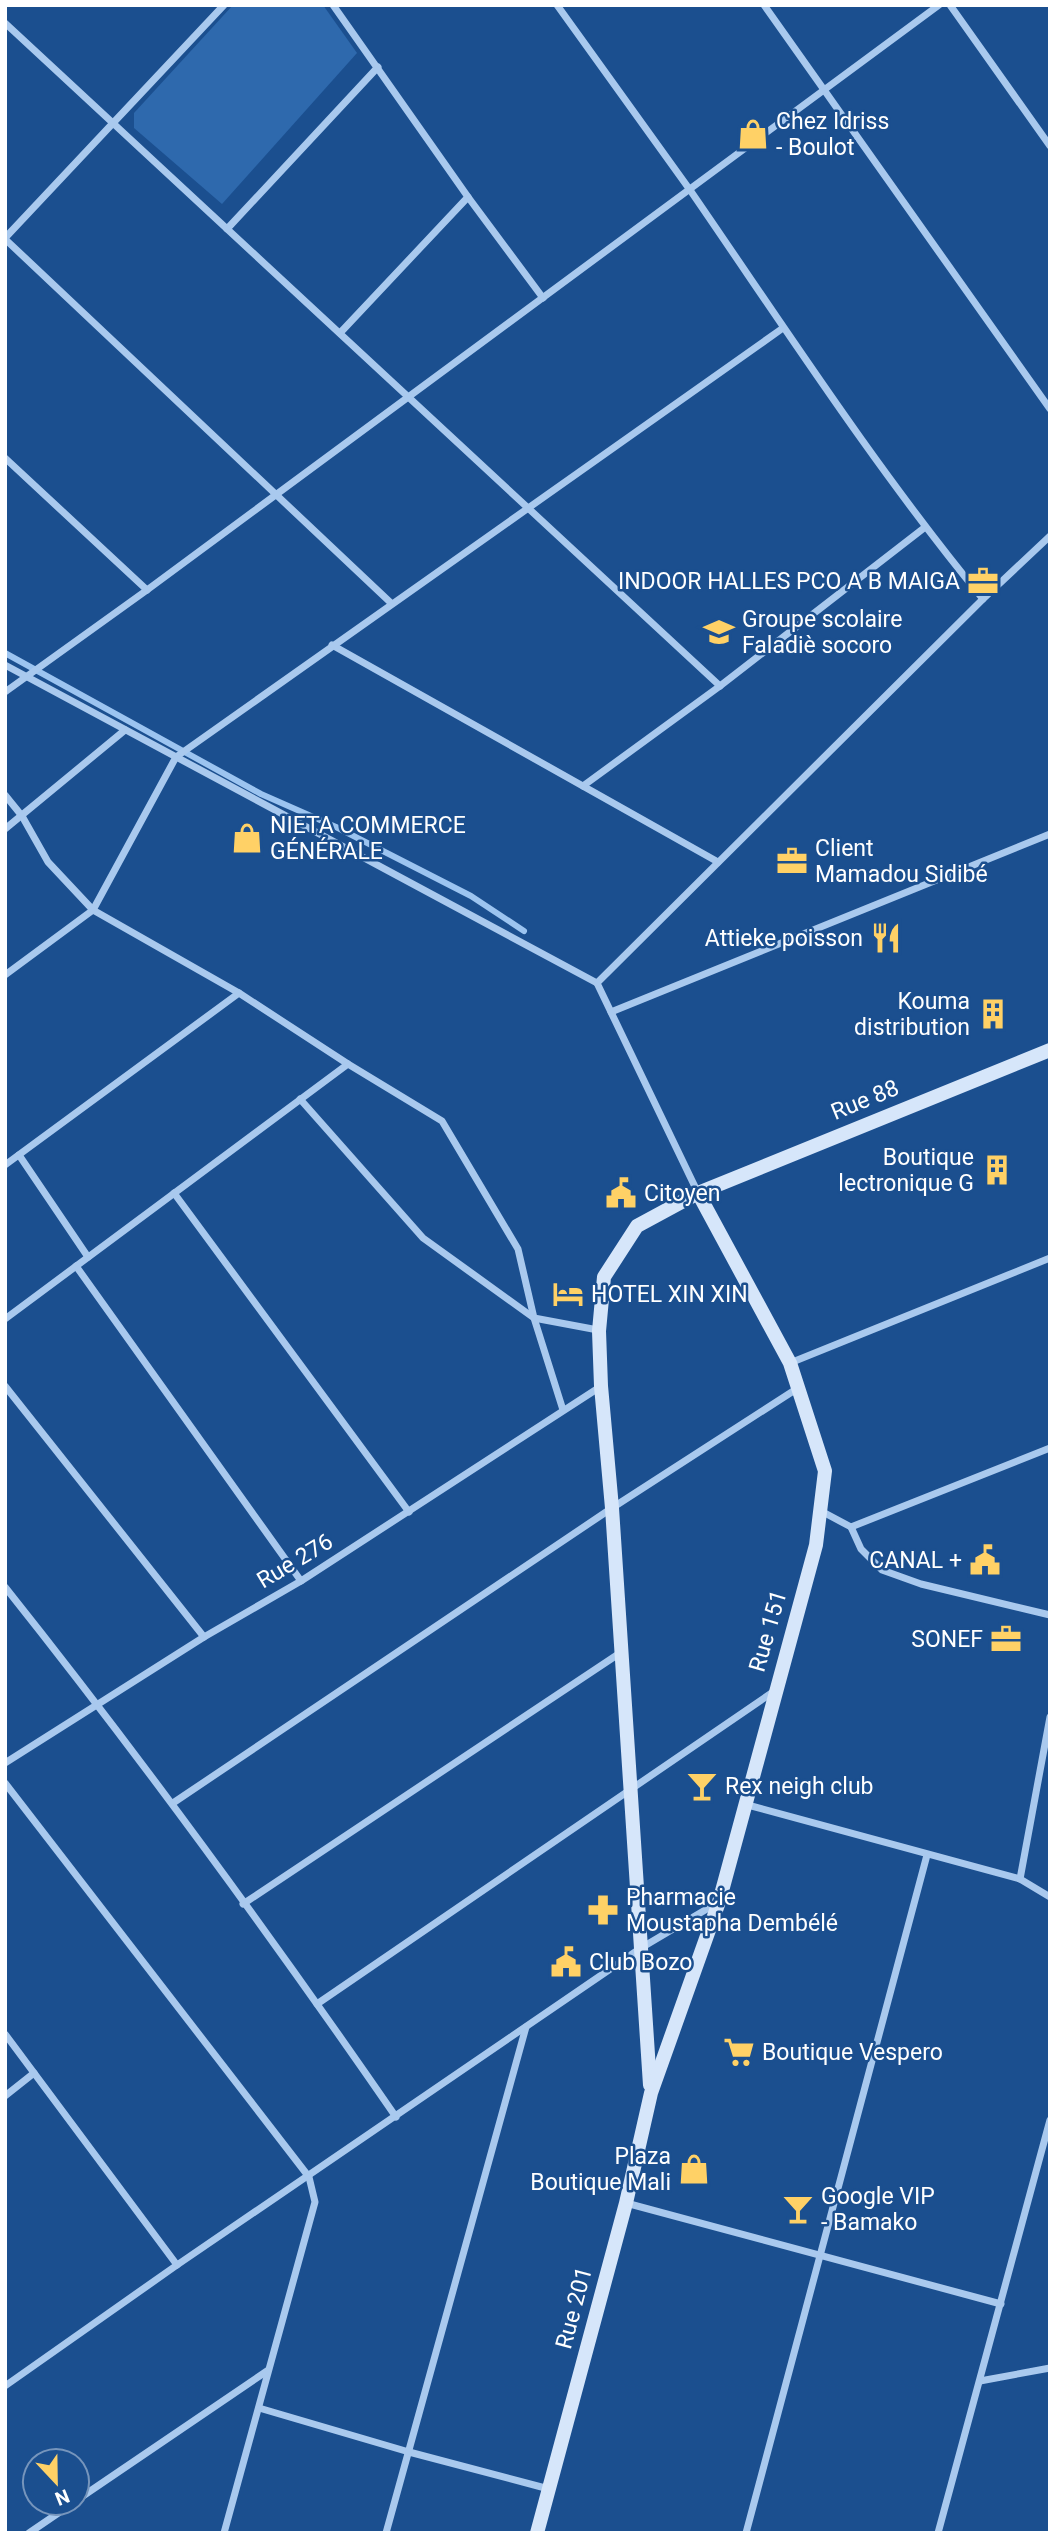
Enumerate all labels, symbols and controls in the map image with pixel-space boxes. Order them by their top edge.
place label: Chez Idriss - Boulot [776,108,889,161]
shop icon: Chez Idriss - Boulot [736,117,770,151]
office icon: INDOOR HALLES PCO A B MAIGA [966,564,1000,598]
place label: INDOOR HALLES PCO A B MAIGA [618,568,960,595]
place label: Groupe scolaire Faladiè socoro [742,606,902,659]
school or university icon: Groupe scolaire Faladiè socoro [702,615,736,649]
place label: NIETA COMMERCE GÉNÉRALE [270,812,466,865]
shop icon: NIETA COMMERCE GÉNÉRALE [230,821,264,855]
place label: Client Mamadou Sidibé [815,835,988,888]
office icon: Client Mamadou Sidibé [775,844,809,878]
restaurant icon: Attieke poisson [869,921,903,955]
place label: Attieke poisson [705,925,863,952]
place label: Kouma distribution [854,988,970,1041]
building icon: Kouma distribution [976,997,1010,1031]
street label: Rue 88 [827,1074,903,1126]
place label: Boutique lectronique G [838,1144,974,1197]
building icon: Boutique lectronique G [980,1153,1014,1187]
public building icon: Citoyen [604,1176,638,1210]
place label: Citoyen [644,1180,720,1207]
hotel icon: HOTEL XIN XIN [551,1277,585,1311]
place label: HOTEL XIN XIN [591,1281,748,1308]
street label: Rue 276 [252,1528,338,1594]
public building icon: CANAL + [968,1543,1002,1577]
place label: CANAL + [869,1547,962,1574]
street label: Rue 151 [744,1587,792,1675]
office icon: SONEF [989,1622,1023,1656]
place label: SONEF [911,1626,983,1653]
bar icon: Rex neigh club [685,1769,719,1803]
place label: Rex neigh club [725,1773,874,1800]
place label: Pharmacie Moustapha Dembélé [626,1884,838,1937]
pharmacy icon: Pharmacie Moustapha Dembélé [586,1893,620,1927]
public building icon: Club Bozo [549,1945,583,1979]
place label: Club Bozo [589,1949,692,1976]
supermarket icon: Boutique Vespero [722,2035,756,2069]
place label: Boutique Vespero [762,2039,943,2066]
place label: Plaza Boutique Mali [530,2143,671,2196]
shop icon: Plaza Boutique Mali [677,2152,711,2186]
place label: Google VIP - Bamako [821,2183,935,2236]
bar icon: Google VIP - Bamako [781,2192,815,2226]
street label: Rue 201 [550,2264,598,2352]
north arrow [21,2447,91,2517]
text: N [52,2484,73,2510]

